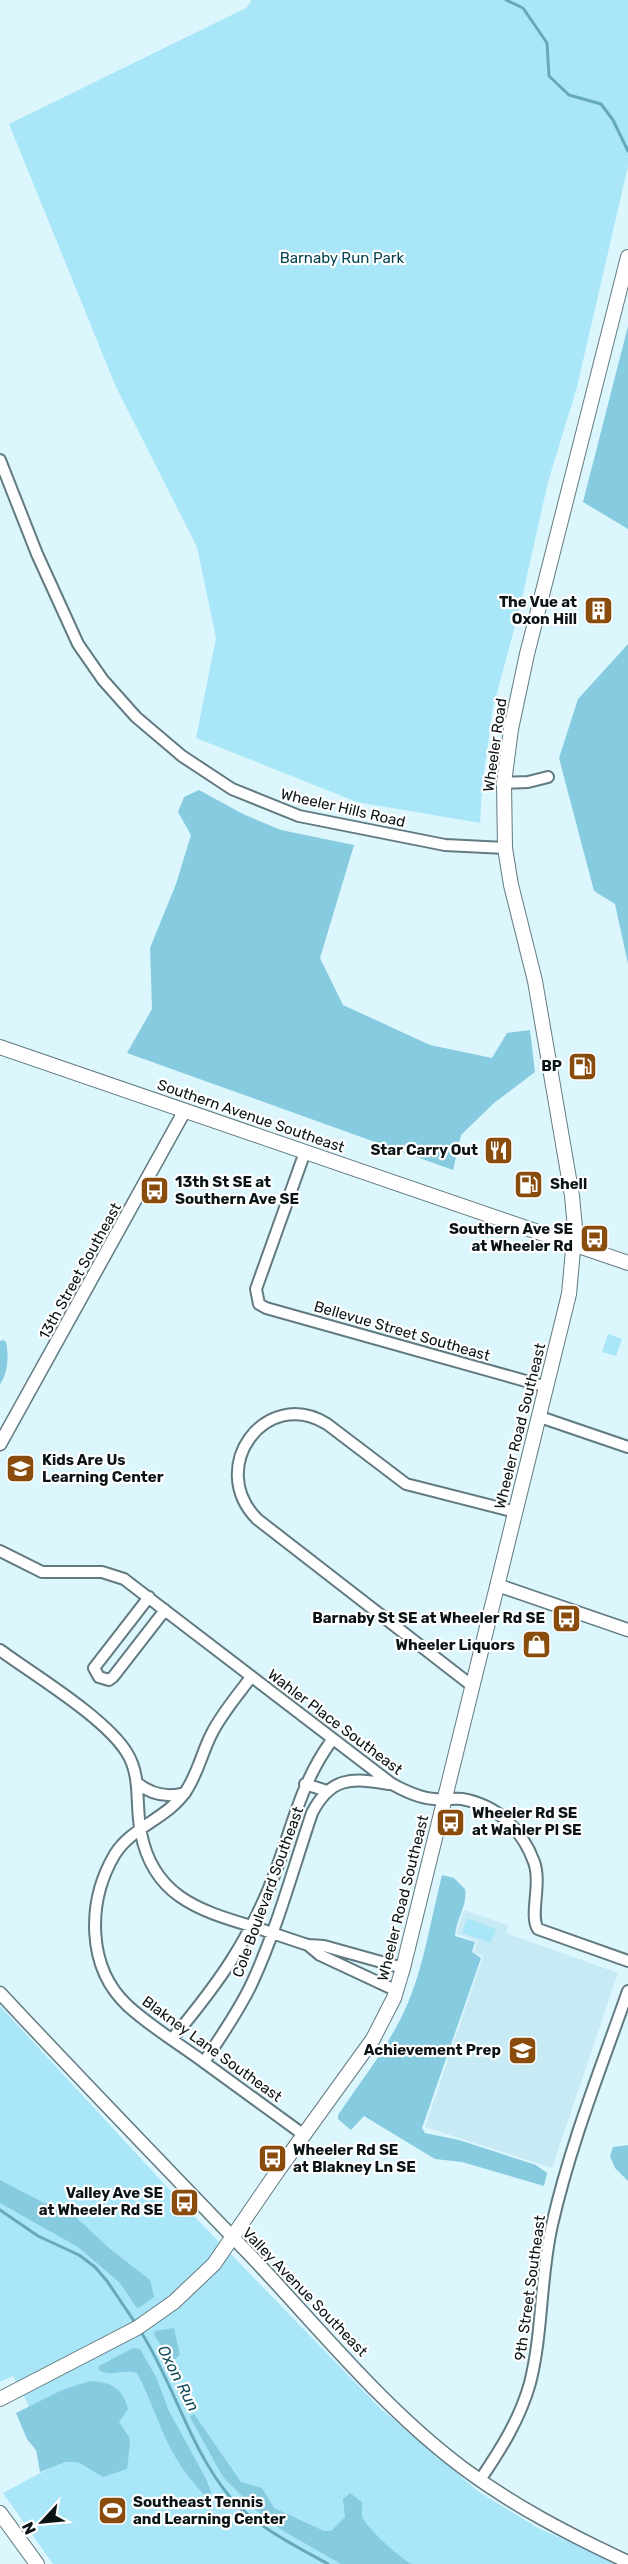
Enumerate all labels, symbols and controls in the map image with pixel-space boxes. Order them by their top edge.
park label: Barnaby Run Park [280,249,404,267]
place label: The Vue at Oxon Hill [499,593,577,628]
building icon: The Vue at Oxon Hill [582,595,614,627]
street label: Wheeler Road [480,697,510,793]
street label: Wheeler Hills Road [279,785,407,831]
fuel station icon: BP [567,1050,599,1082]
place label: BP [541,1057,562,1075]
street label: Southern Avenue Southeast [155,1075,347,1157]
restaurant icon: Star Carry Out [483,1134,515,1166]
place label: Star Carry Out [370,1141,478,1159]
fuel station icon: Shell [513,1168,545,1200]
place label: 13th St SE at Southern Ave SE [175,1173,299,1208]
bus stop icon: 13th St SE at Southern Ave SE [138,1175,170,1207]
place label: Shell [550,1175,587,1193]
street label: 13th Street Southeast [35,1199,125,1342]
place label: Southern Ave SE at Wheeler Rd [449,1220,573,1255]
bus stop icon: Southern Ave SE at Wheeler Rd [578,1222,610,1254]
street label: Bellevue Street Southeast [312,1297,492,1365]
street label: Wheeler Road Southeast [491,1341,549,1511]
place label: Kids Are Us Learning Center [42,1451,164,1486]
school or university icon: Kids Are Us Learning Center [5,1453,37,1485]
bus stop icon: Barnaby St SE at Wheeler Rd SE [550,1602,582,1634]
place label: Barnaby St SE at Wheeler Rd SE [312,1609,545,1627]
shop icon: Wheeler Liquors [520,1629,552,1661]
place label: Wheeler Liquors [395,1636,515,1654]
street label: Wahler Place Southeast [264,1665,406,1779]
street label: Cole Boulevard Southeast [229,1804,307,1980]
place label: Wheeler Rd SE at Wahler Pl SE [472,1804,582,1839]
bus stop icon: Wheeler Rd SE at Wahler Pl SE [435,1806,467,1838]
street label: Wheeler Road Southeast [374,1813,432,1983]
street label: Blakney Lane Southeast [139,1992,286,2106]
school or university icon: Achievement Prep [506,2034,538,2066]
place label: Achievement Prep [364,2041,501,2059]
place label: Wheeler Rd SE at Blakney Ln SE [293,2141,416,2176]
bus stop icon: Wheeler Rd SE at Blakney Ln SE [256,2143,288,2175]
place label: Valley Ave SE at Wheeler Rd SE [39,2184,163,2219]
bus stop icon: Valley Ave SE at Wheeler Rd SE [168,2186,200,2218]
street label: 9th Street Southeast [511,2214,549,2362]
street label: Valley Avenue Southeast [239,2224,371,2360]
water label: Oxon Run [154,2342,203,2415]
north arrow [12,2492,72,2552]
place label: Southeast Tennis and Learning Center [133,2493,286,2528]
sports icon: Southeast Tennis and Learning Center [96,2495,128,2527]
text: N [18,2519,40,2538]

